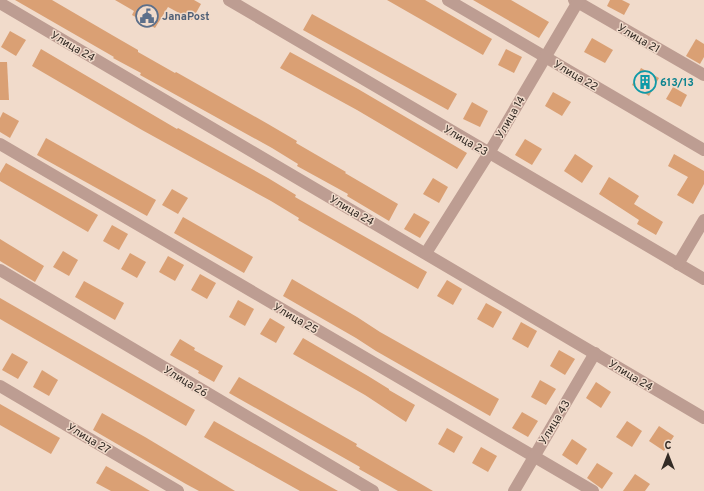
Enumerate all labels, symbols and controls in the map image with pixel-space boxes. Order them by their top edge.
public building icon: JanaPost [134,3,160,29]
place label: JanaPost [162,10,210,24]
street label: Улица 21 [615,21,662,57]
street label: Улица 24 [48,28,97,65]
street label: Улица 22 [551,57,600,94]
building icon: 613/13 [632,69,658,95]
place label: 613/13 [660,76,694,90]
street label: Улица 14 [493,94,529,141]
street label: Улица 23 [441,122,490,159]
street label: Улица 24 [327,192,376,229]
street label: Улица 25 [271,300,321,337]
street label: Улица 24 [606,357,655,395]
street label: Улица 26 [161,363,210,401]
street label: Улица 43 [536,398,574,447]
street label: Улица 27 [64,420,113,457]
north arrow [648,435,688,475]
text: С [664,439,672,453]

